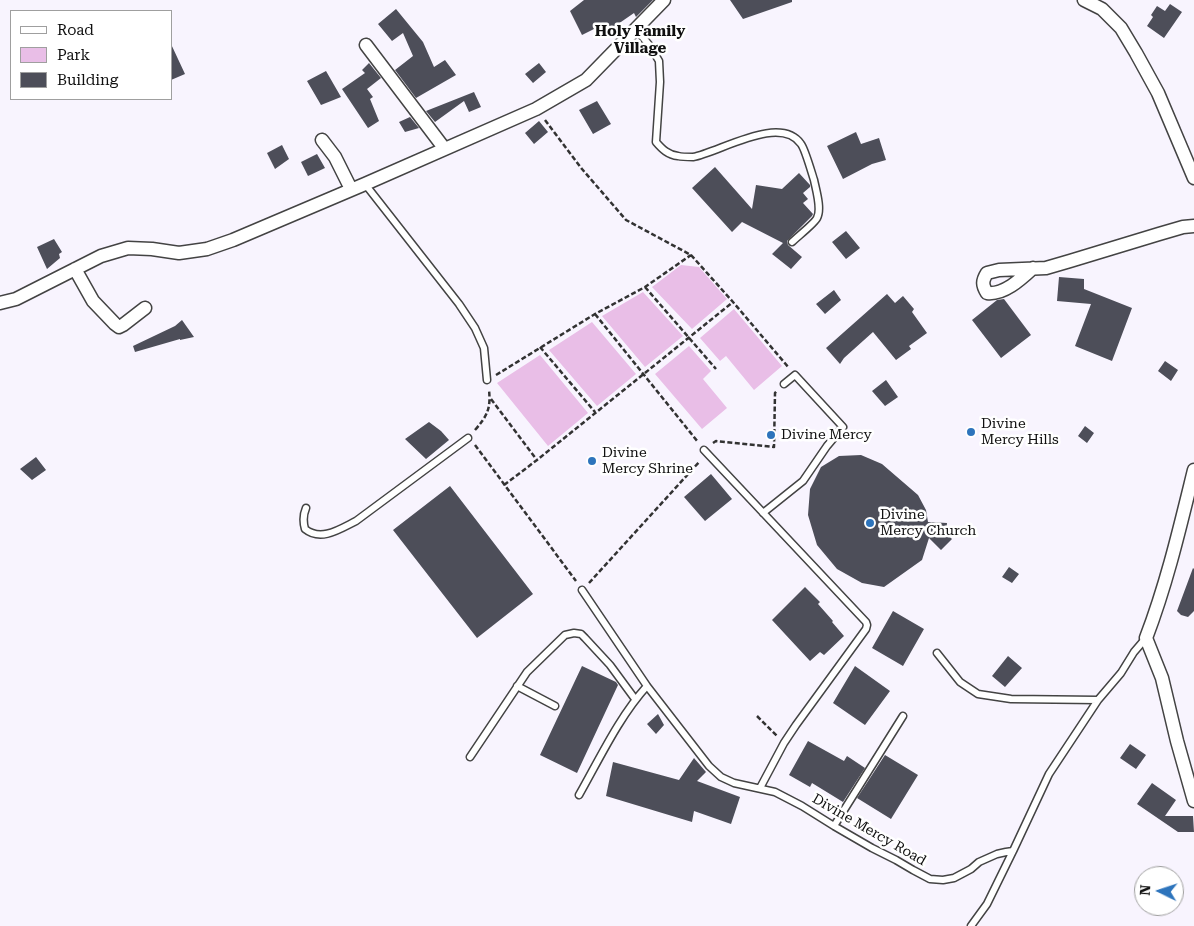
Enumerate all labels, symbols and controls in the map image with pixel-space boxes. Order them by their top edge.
legend [10,10,172,100]
text: Road [57,21,94,39]
district label: Holy Family Village [595,23,685,58]
text: Park [57,46,90,64]
text: Building [57,71,118,89]
place label: Divine Mercy Hills [981,416,1059,448]
marker: Divine Mercy Hills [965,426,977,438]
place label: Divine Mercy [781,427,872,443]
marker: Divine Mercy [765,429,777,441]
place label: Divine Mercy Shrine [602,445,693,478]
marker: Divine Mercy Shrine [586,455,598,467]
place label: Divine Mercy Church [880,507,976,540]
marker: Divine Mercy Church [864,517,876,529]
street label: Divine Mercy Road [809,791,929,869]
north arrow [1134,866,1184,916]
text: N [1137,884,1153,896]

